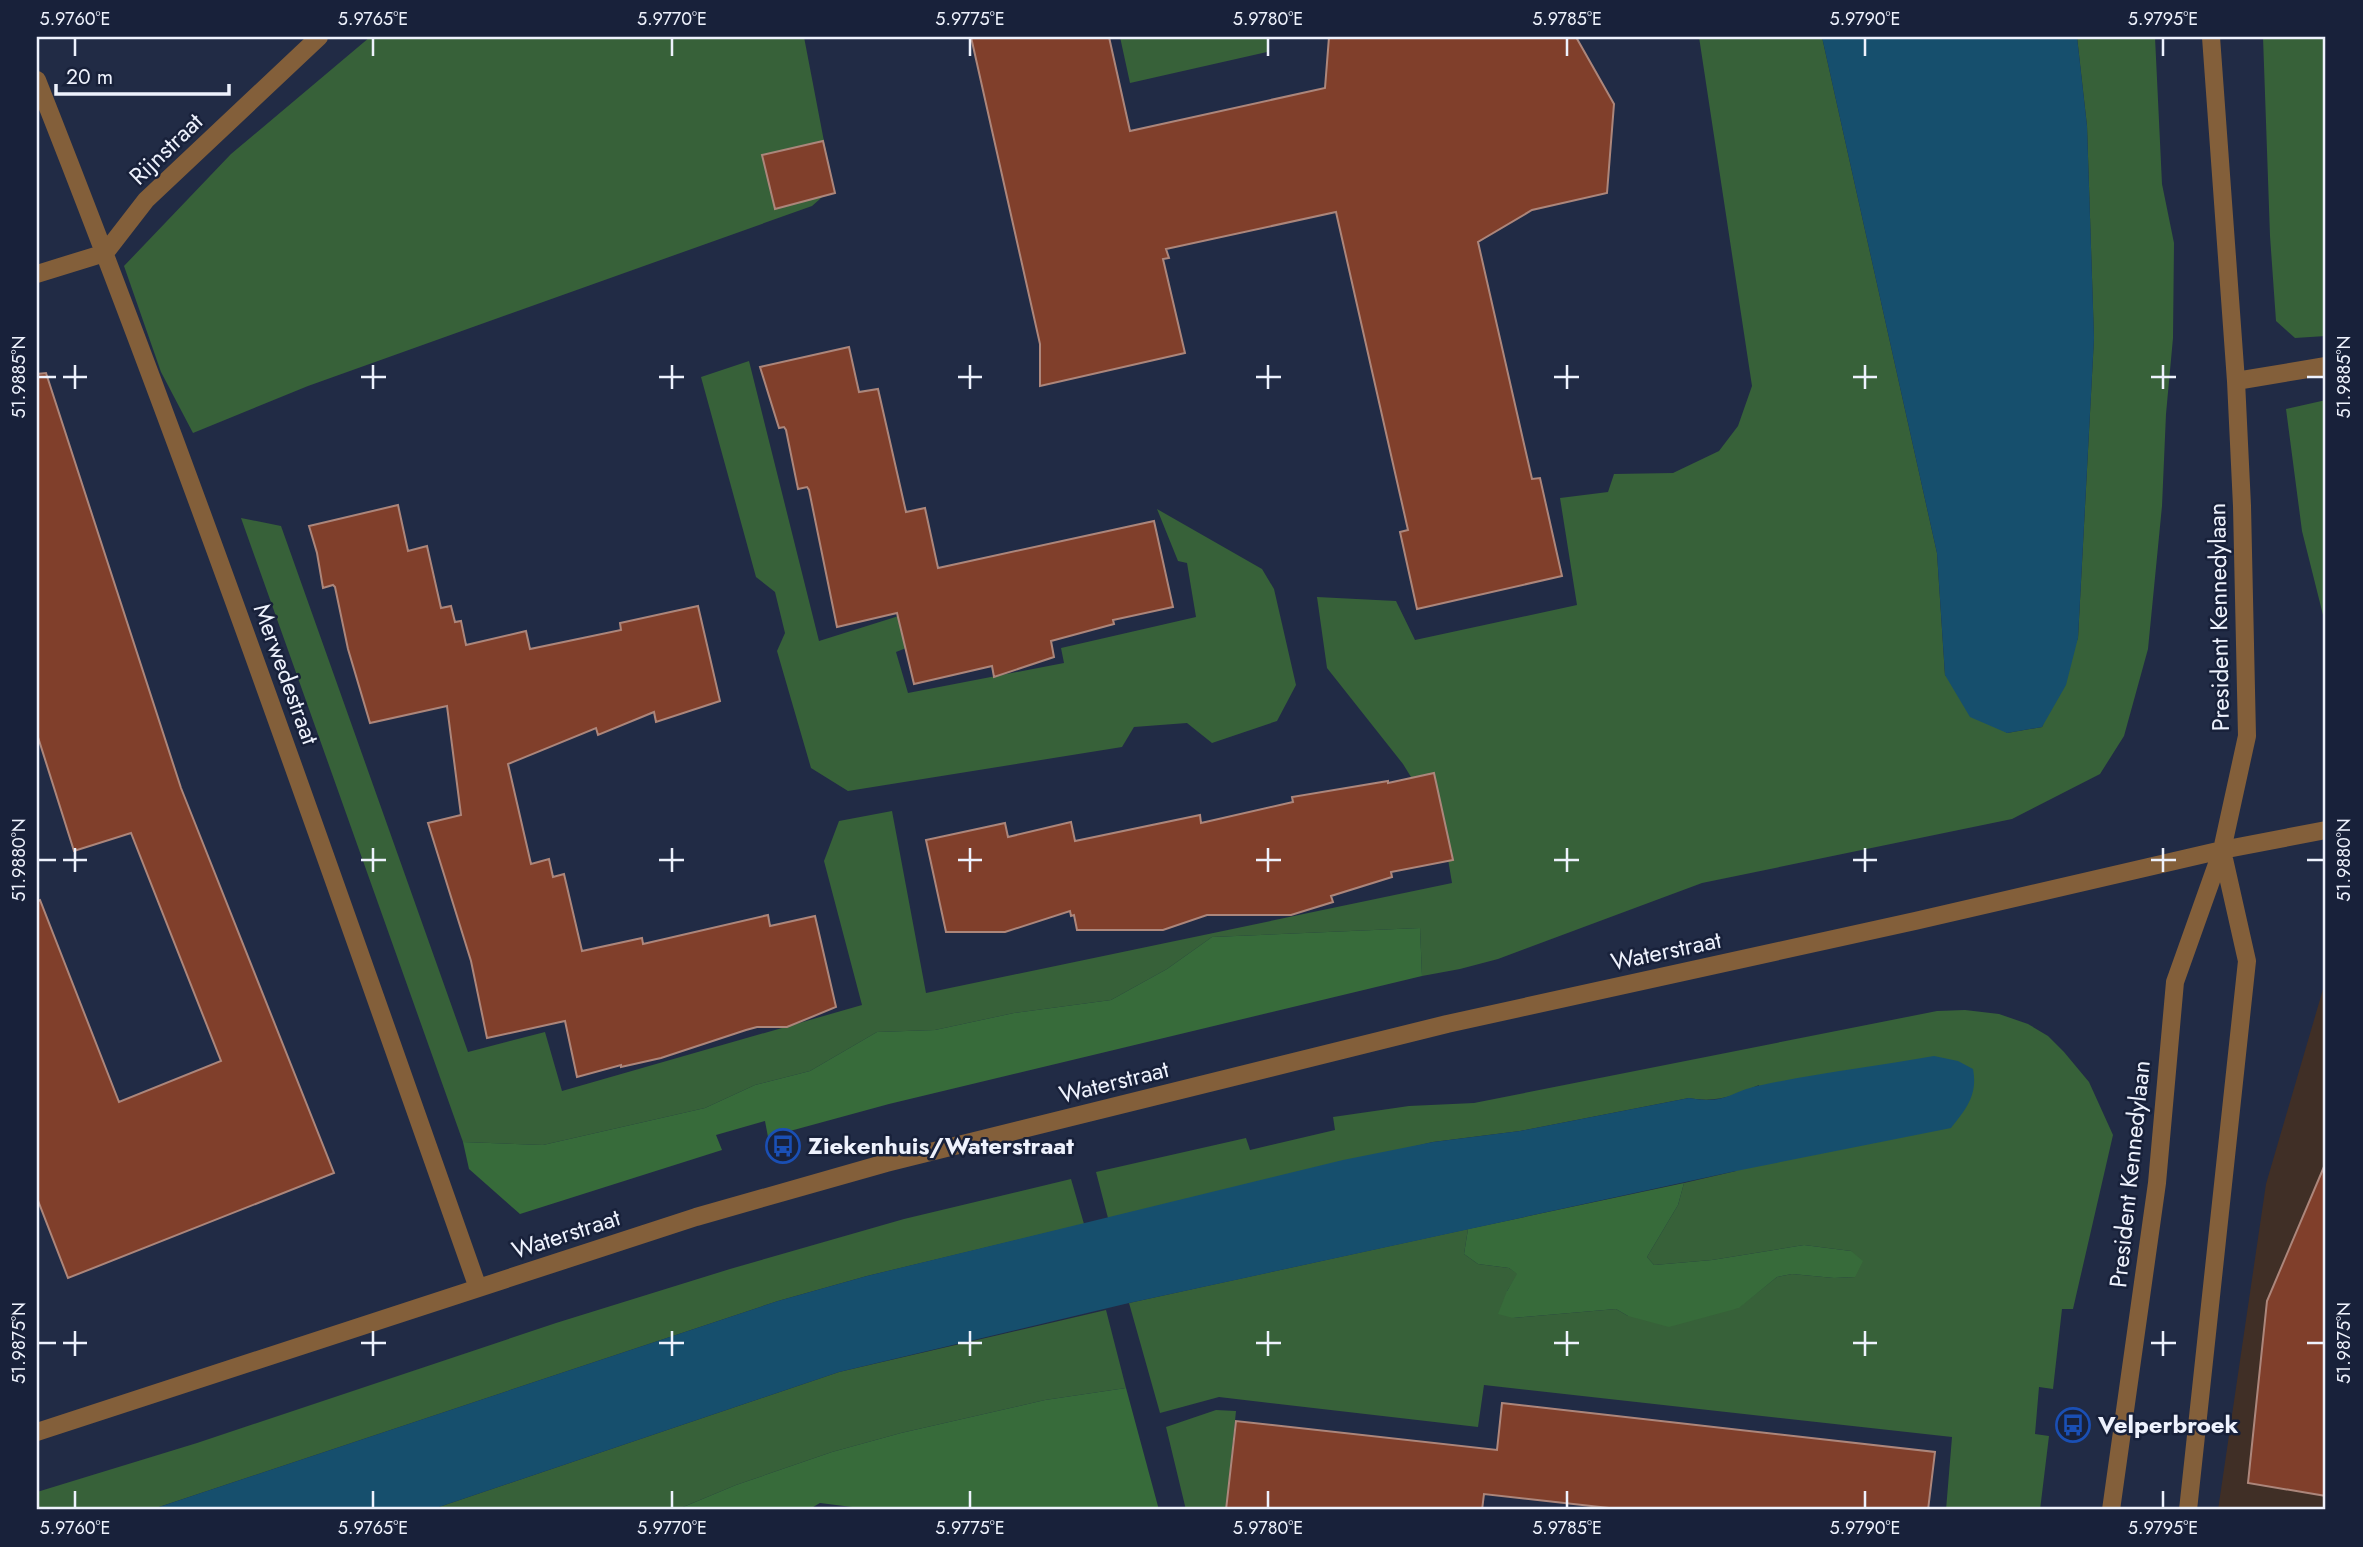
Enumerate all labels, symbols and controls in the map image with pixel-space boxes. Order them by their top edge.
text: 5.9760°E [40,6,110,32]
text: 5.9765°E [338,6,408,32]
text: 5.9770°E [637,6,707,32]
text: 5.9775°E [935,6,1005,32]
text: 5.9780°E [1233,6,1303,32]
text: 5.9785°E [1532,6,1602,32]
text: 5.9790°E [1830,6,1900,32]
text: 5.9795°E [2128,6,2198,32]
scale bar [56,52,229,96]
text: 20 m [66,62,113,92]
street label: Rijnstraat [121,104,211,193]
text: 51.9885°N [6,336,32,418]
text: 51.9885°N [2331,336,2357,418]
street label: President Kennedylaan [2199,502,2238,732]
street label: Merwedestraat [245,598,328,749]
text: 51.9880°N [6,818,32,902]
text: 51.9880°N [2331,818,2357,902]
street label: Waterstraat [1608,922,1724,979]
street label: Waterstraat [1055,1051,1173,1112]
street label: President Kennedylaan [2100,1058,2159,1289]
bus stop icon: Ziekenhuis/Waterstraat [764,1127,802,1165]
place label: Ziekenhuis/Waterstraat [808,1128,1074,1163]
street label: Waterstraat [507,1200,625,1267]
text: 51.9875°N [6,1302,32,1384]
text: 51.9875°N [2331,1302,2357,1384]
bus stop icon: Velperbroek [2054,1406,2092,1444]
place label: Velperbroek [2097,1407,2239,1442]
text: 5.9760°E [40,1515,110,1541]
text: 5.9765°E [338,1515,408,1541]
text: 5.9770°E [637,1515,707,1541]
text: 5.9775°E [935,1515,1005,1541]
text: 5.9780°E [1233,1515,1303,1541]
text: 5.9785°E [1532,1515,1602,1541]
text: 5.9790°E [1830,1515,1900,1541]
text: 5.9795°E [2128,1515,2198,1541]

